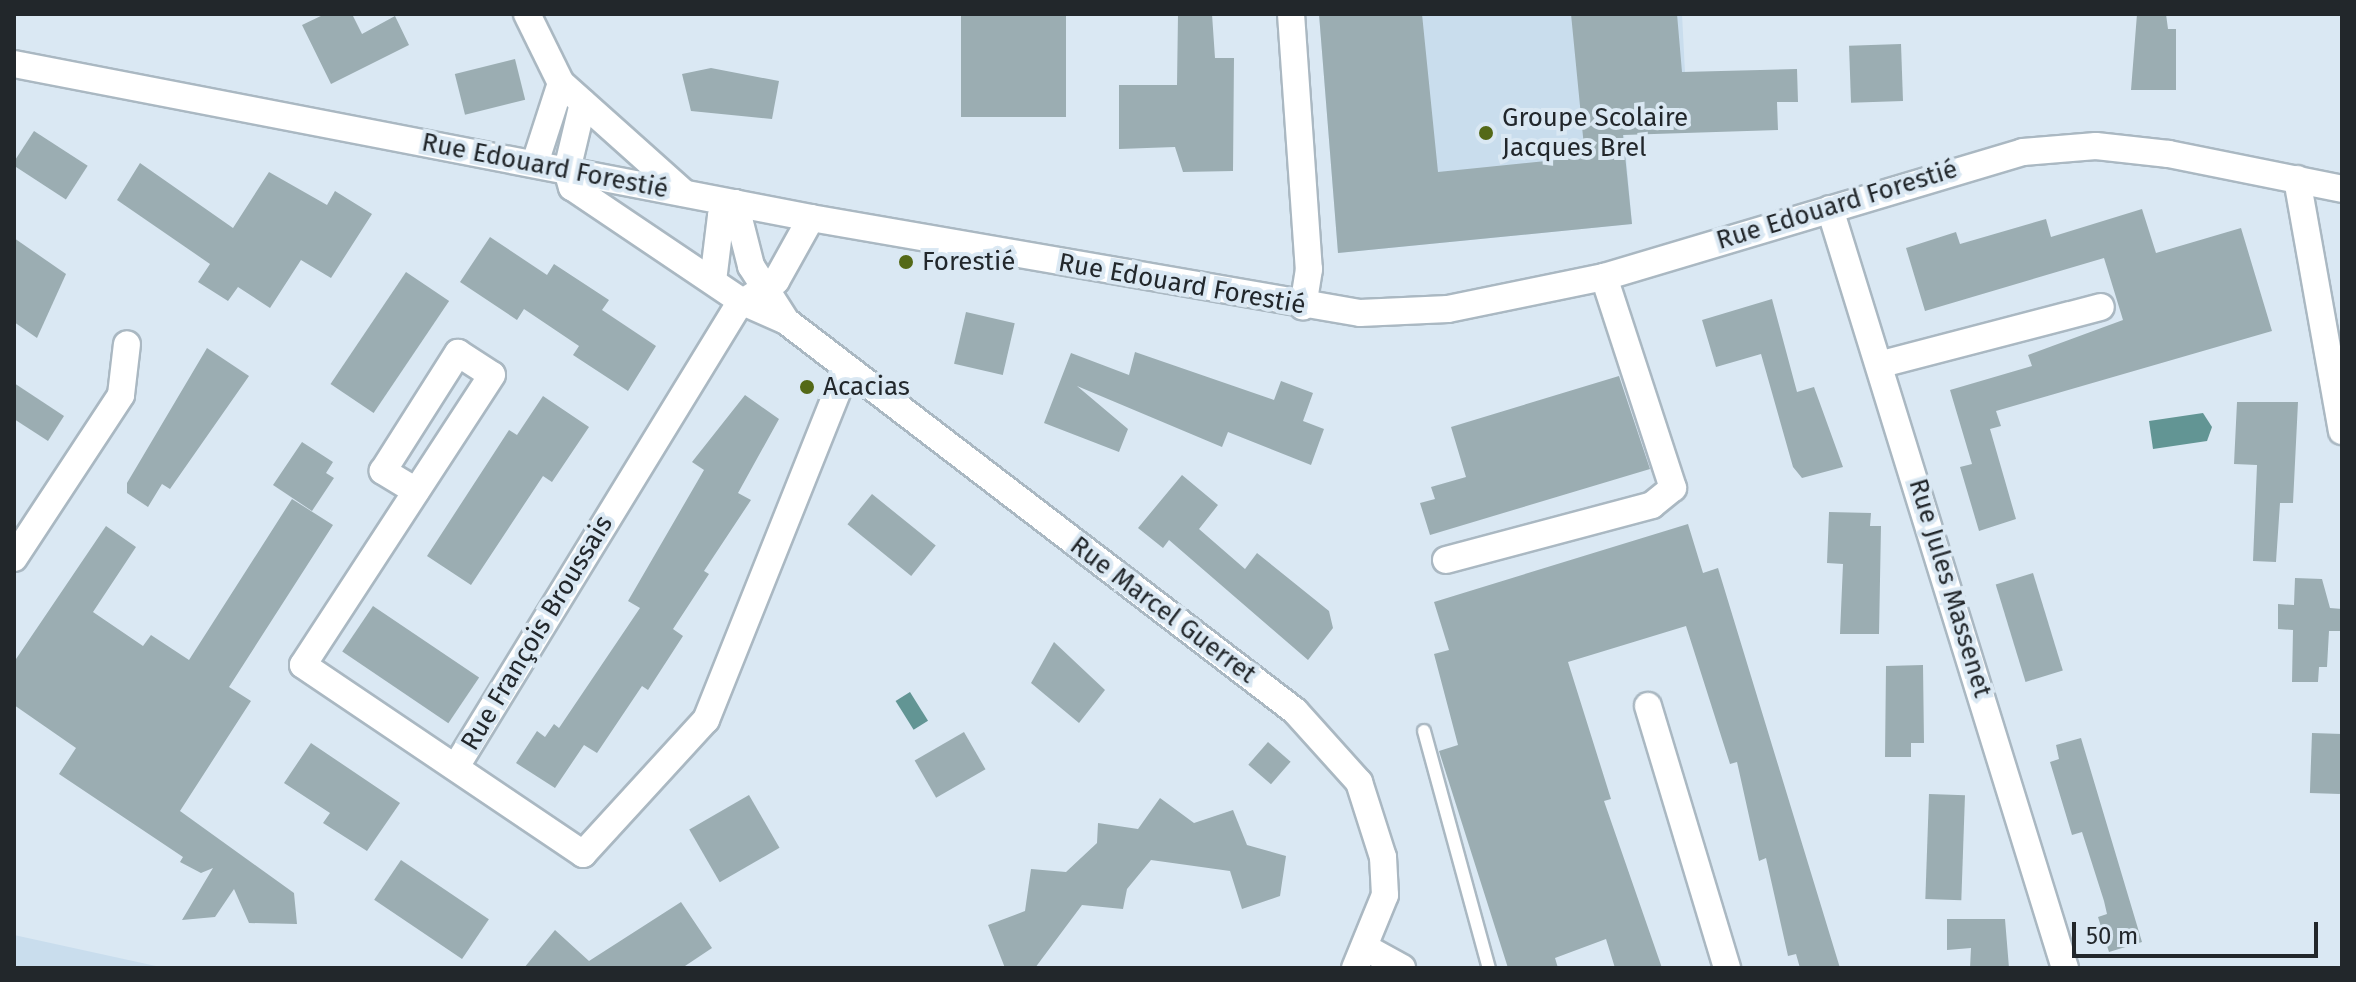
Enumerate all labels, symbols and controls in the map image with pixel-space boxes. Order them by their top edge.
place label: Groupe Scolaire Jacques Brel [1502,102,1688,164]
marker: Groupe Scolaire Jacques Brel [1477,124,1495,142]
street label: Rue Edouard Forestié [419,127,671,205]
street label: Rue Edouard Forestié [1713,153,1961,257]
place label: Forestié [922,246,1015,278]
street label: Rue Edouard Forestié [1056,247,1308,321]
marker: Forestié [897,253,915,271]
place label: Acacias [823,371,910,403]
marker: Acacias [798,378,816,396]
street label: Rue Jules Massenet [1902,475,1998,701]
street label: Rue François Broussais [454,510,620,756]
street label: Rue Marcel Guerret [1064,530,1262,690]
scale bar [2076,906,2322,956]
text: 50 m [2086,922,2138,950]

